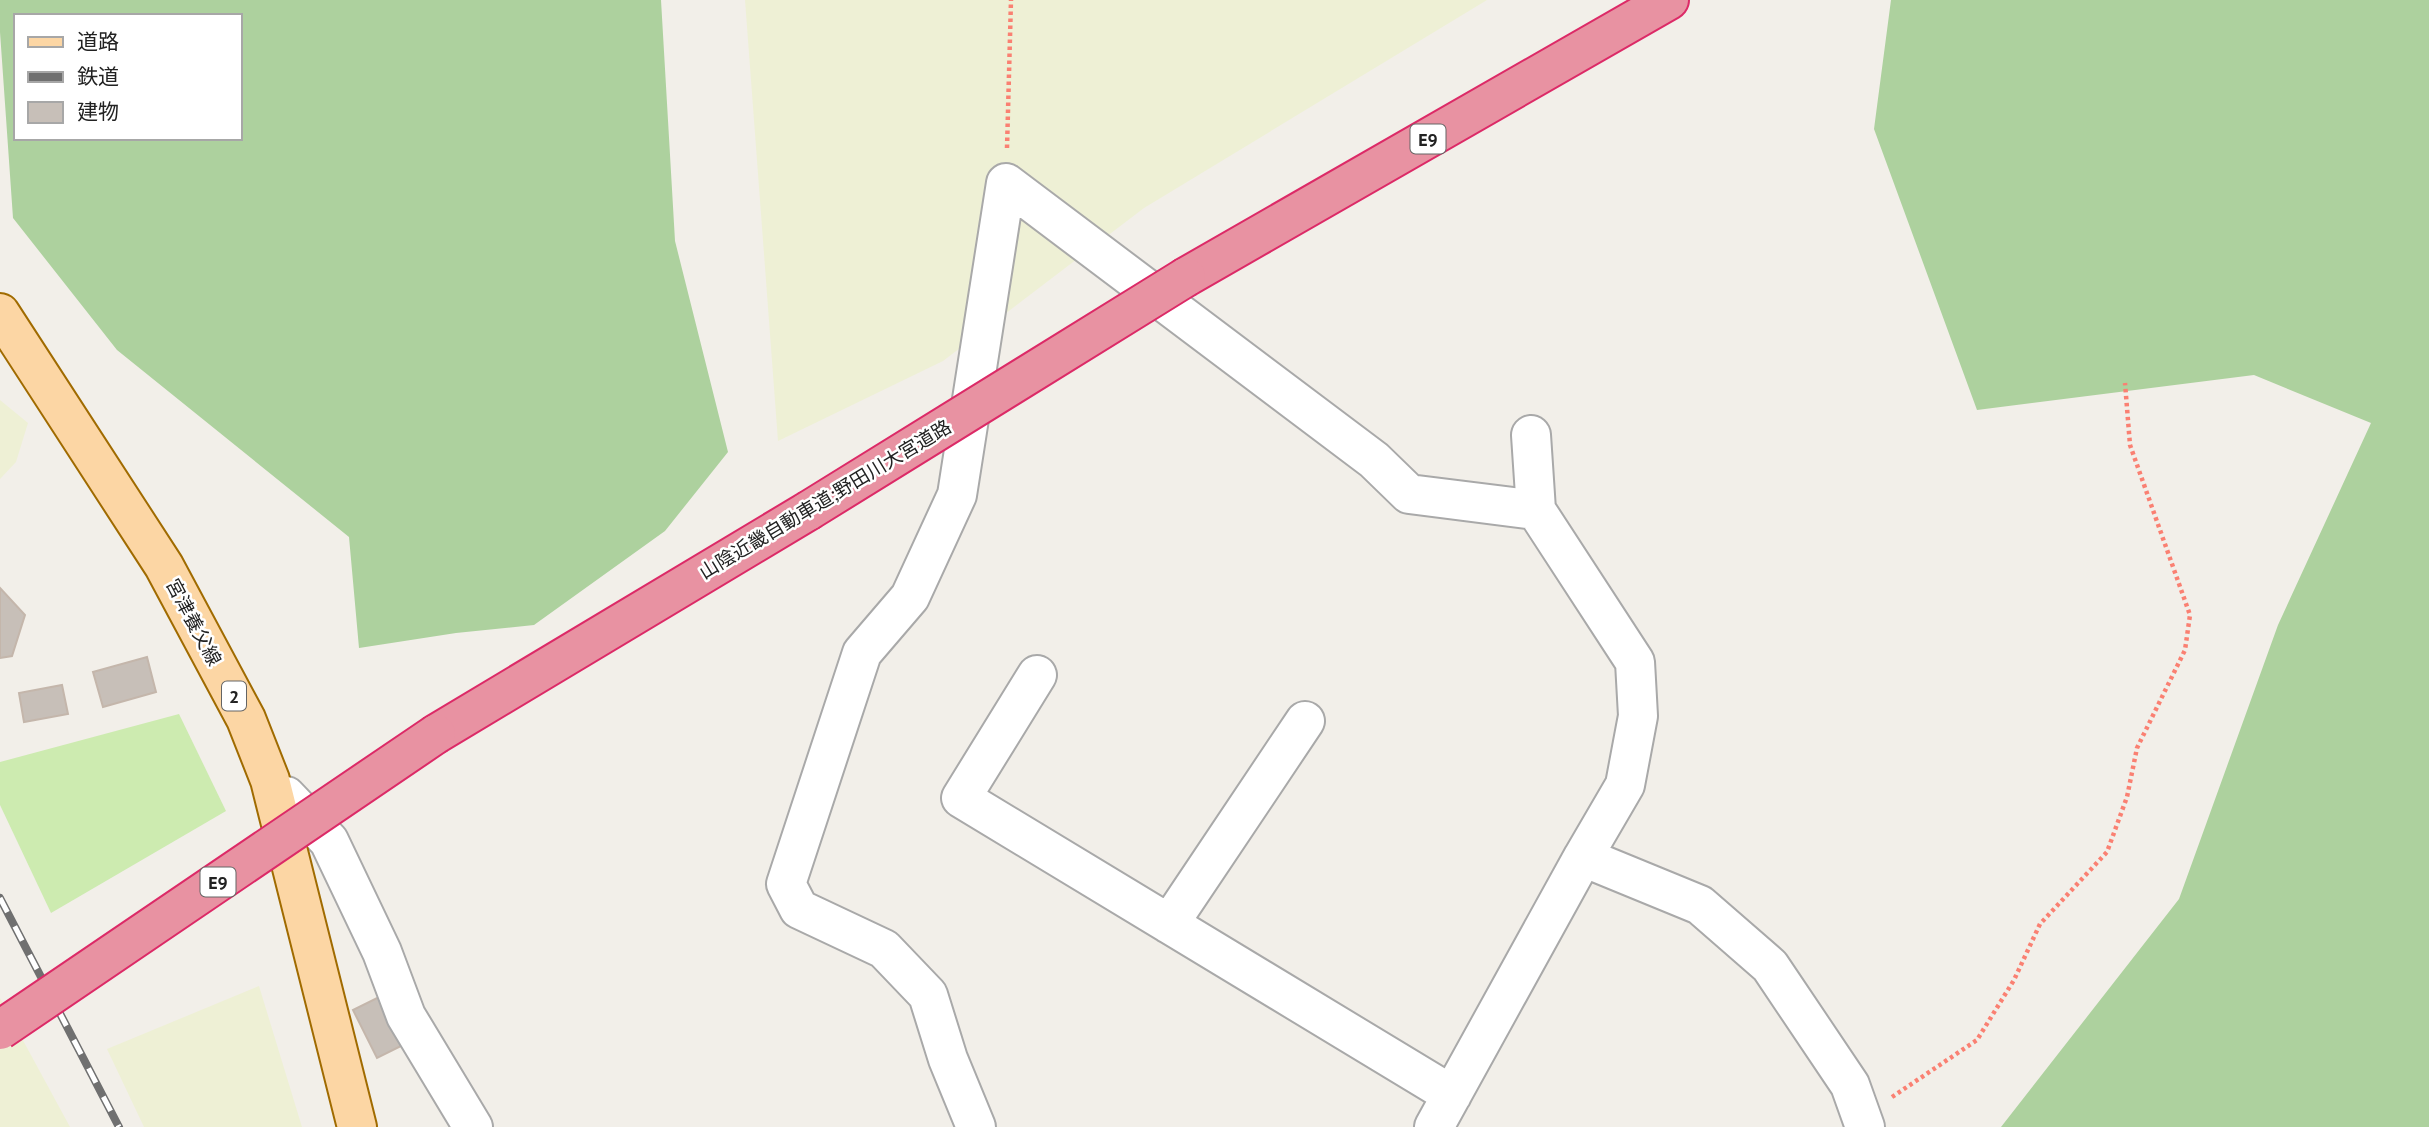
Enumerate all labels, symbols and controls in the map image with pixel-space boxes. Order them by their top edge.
legend [14,14,242,140]
text: 道路 [77,28,119,55]
text: 鉄道 [77,63,119,90]
text: 建物 [77,98,119,125]
road number: E9 [1410,124,1446,154]
street label: 山陰近畿自動車道;野田川大宮道路 [695,414,955,584]
street label: 宮津養父線 [161,574,227,670]
road number: 2 [222,682,246,710]
road number: E9 [200,868,235,897]

